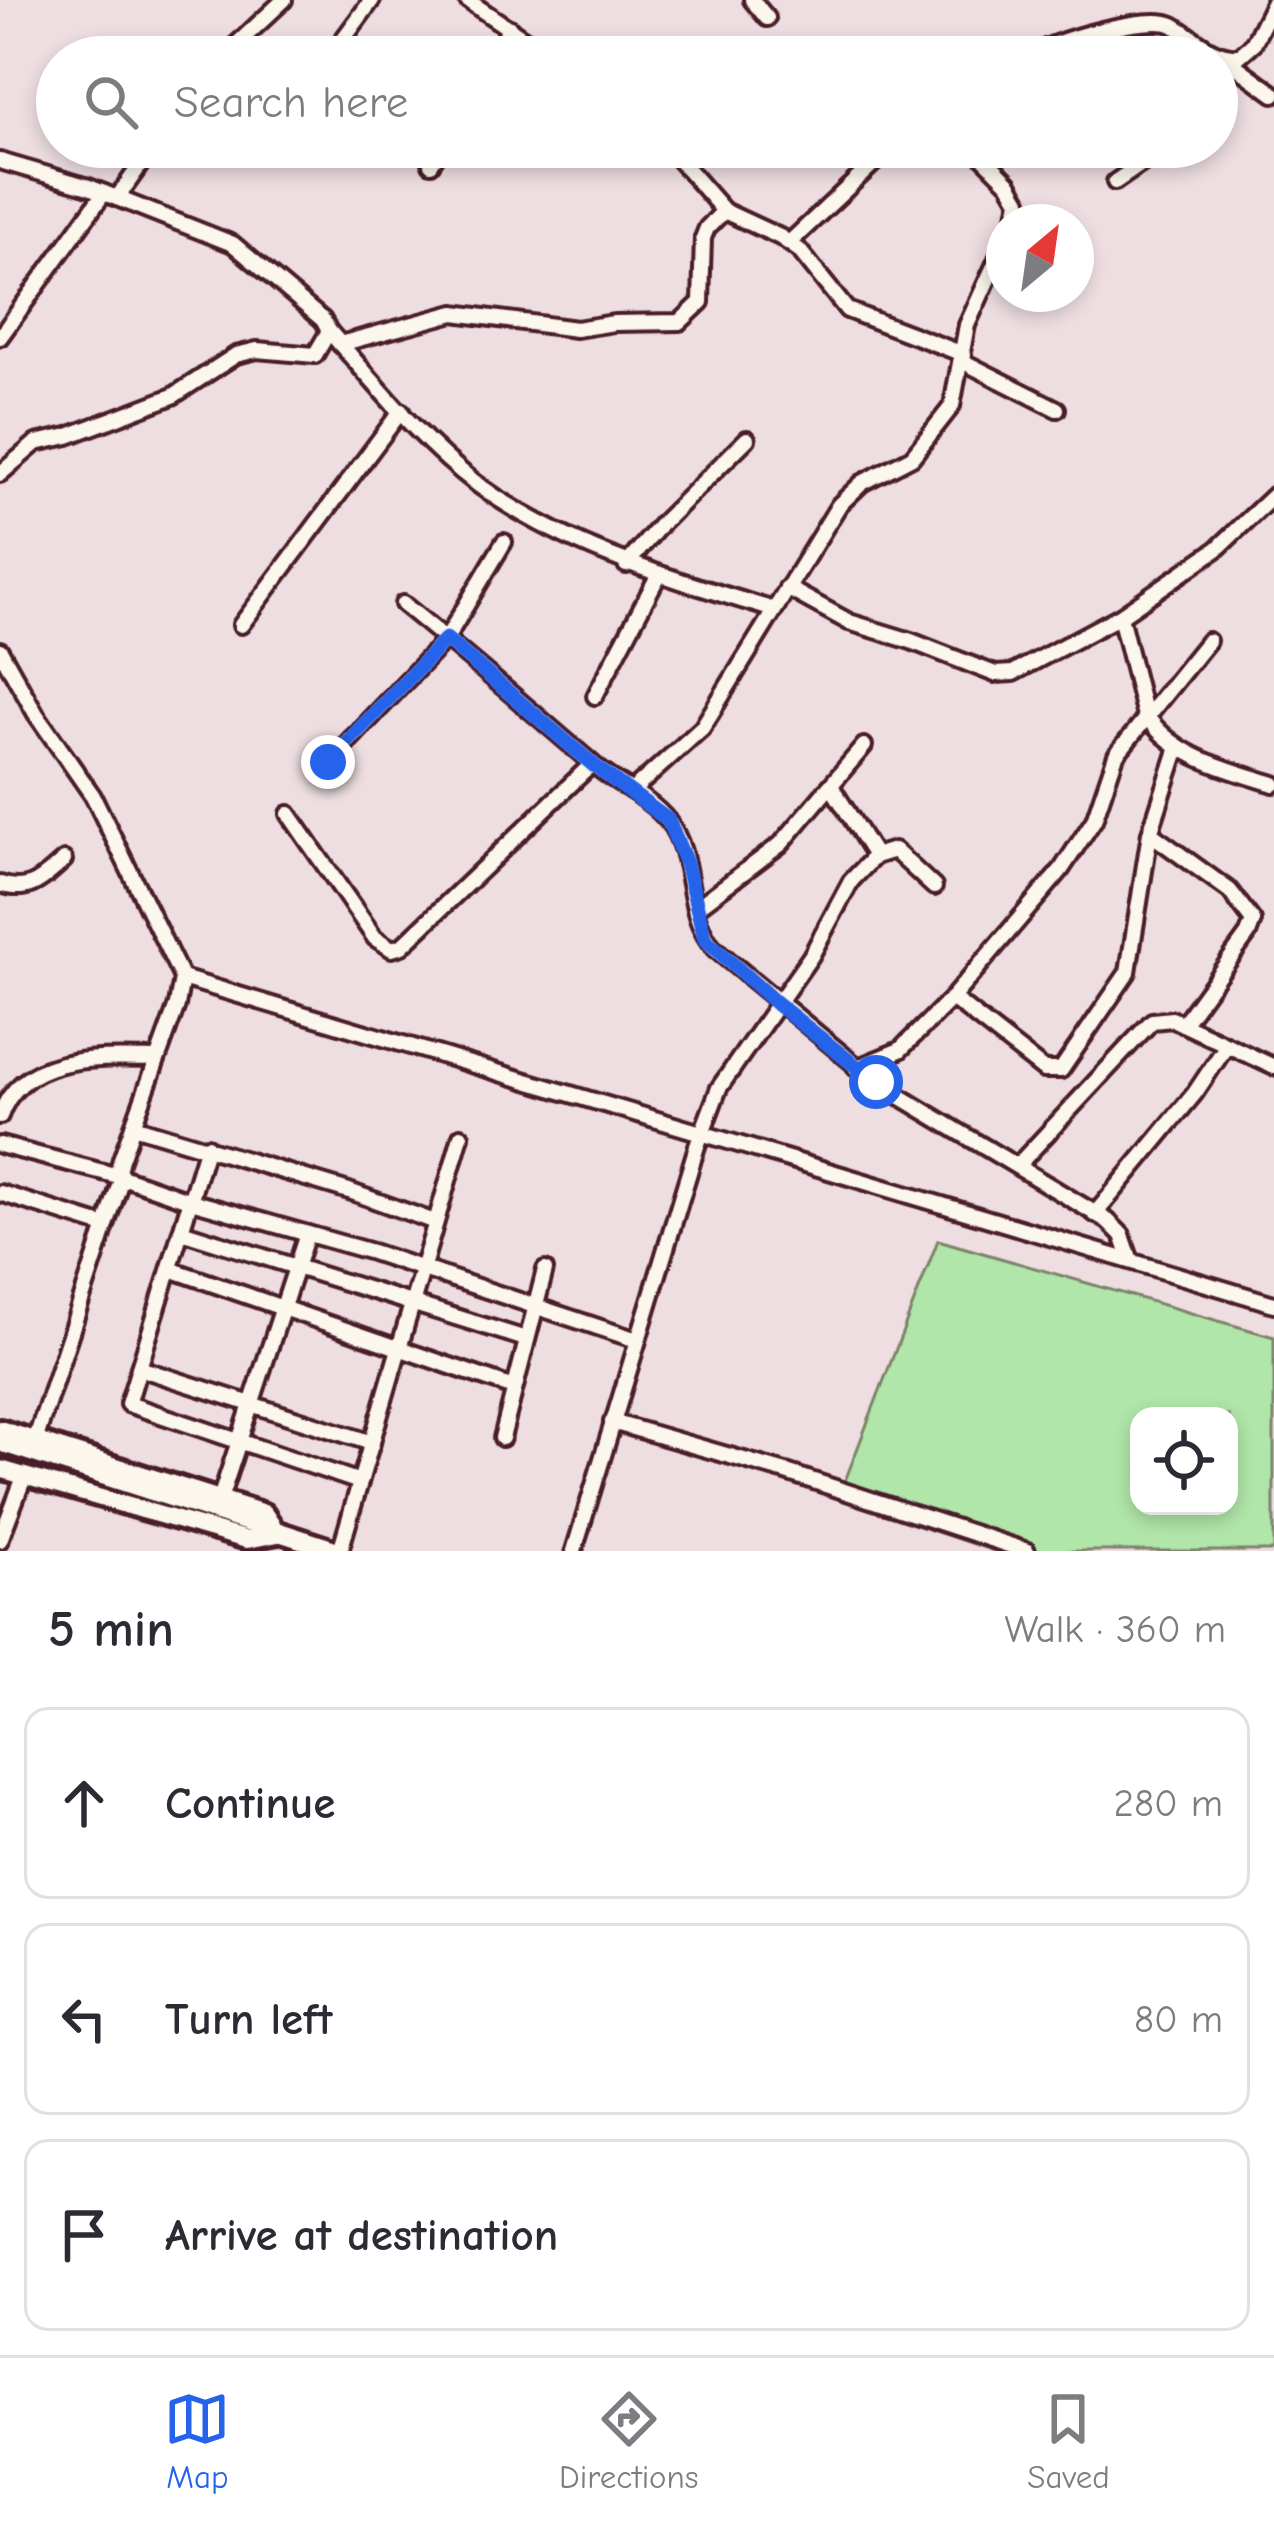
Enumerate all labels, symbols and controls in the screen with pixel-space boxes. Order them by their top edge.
search box [36,36,1238,168]
icon: search [78,69,144,135]
text: Search here [174,76,408,128]
north arrow [986,204,1094,312]
route end [301,735,355,789]
route start [849,1055,903,1109]
map controls [1130,1407,1238,1515]
button: locate [1130,1407,1238,1515]
text: 5 min [48,1600,174,1659]
text: Walk · 360 m [1004,1607,1226,1652]
icon: ahead [51,1770,117,1836]
text: Continue [165,1777,335,1829]
text: 280 m [1113,1781,1223,1826]
icon: left [51,1986,117,2052]
text: Turn left [165,1993,332,2045]
text: 80 m [1134,1997,1223,2042]
icon: arrive [51,2202,117,2268]
text: Arrive at destination [165,2209,558,2261]
tab: Map [164,2386,230,2496]
tab: Directions [559,2386,699,2496]
tab: Saved [1027,2386,1110,2496]

